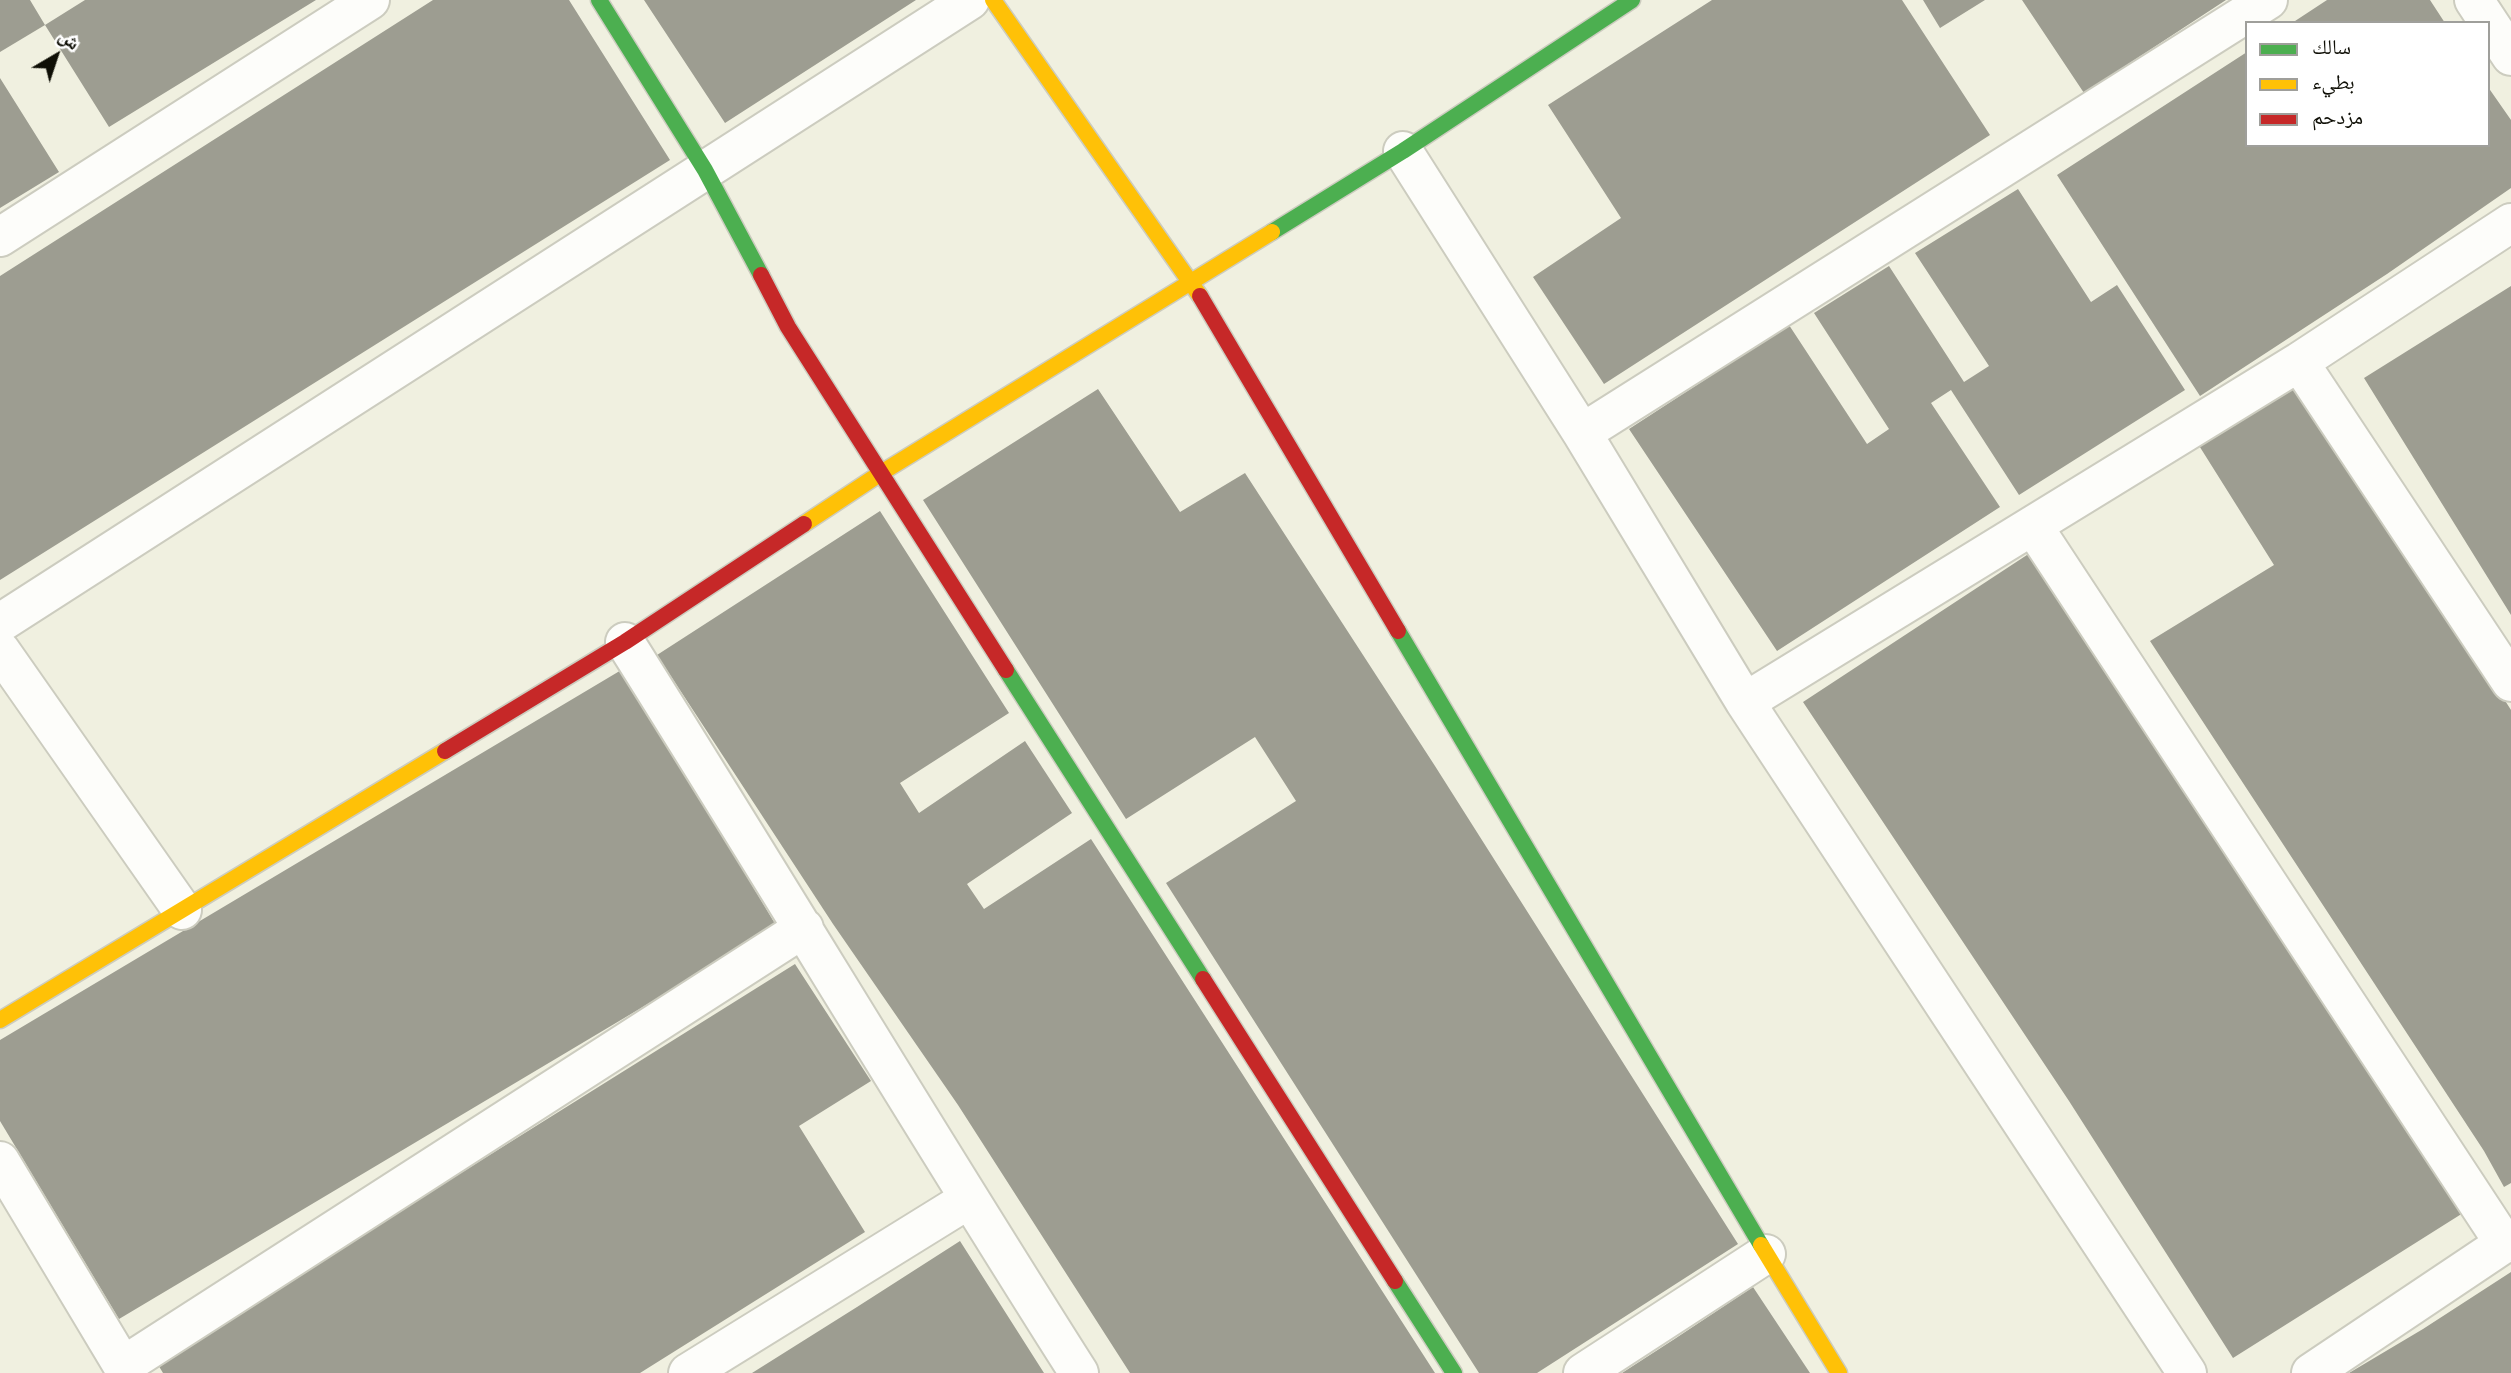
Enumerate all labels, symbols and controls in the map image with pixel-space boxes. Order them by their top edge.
north arrow [21,21,91,91]
legend [2245,21,2490,147]
text: ش [53,22,86,56]
text: سالك [2312,32,2351,62]
text: بطيء [2312,67,2355,97]
text: مزدحم [2312,102,2363,132]

